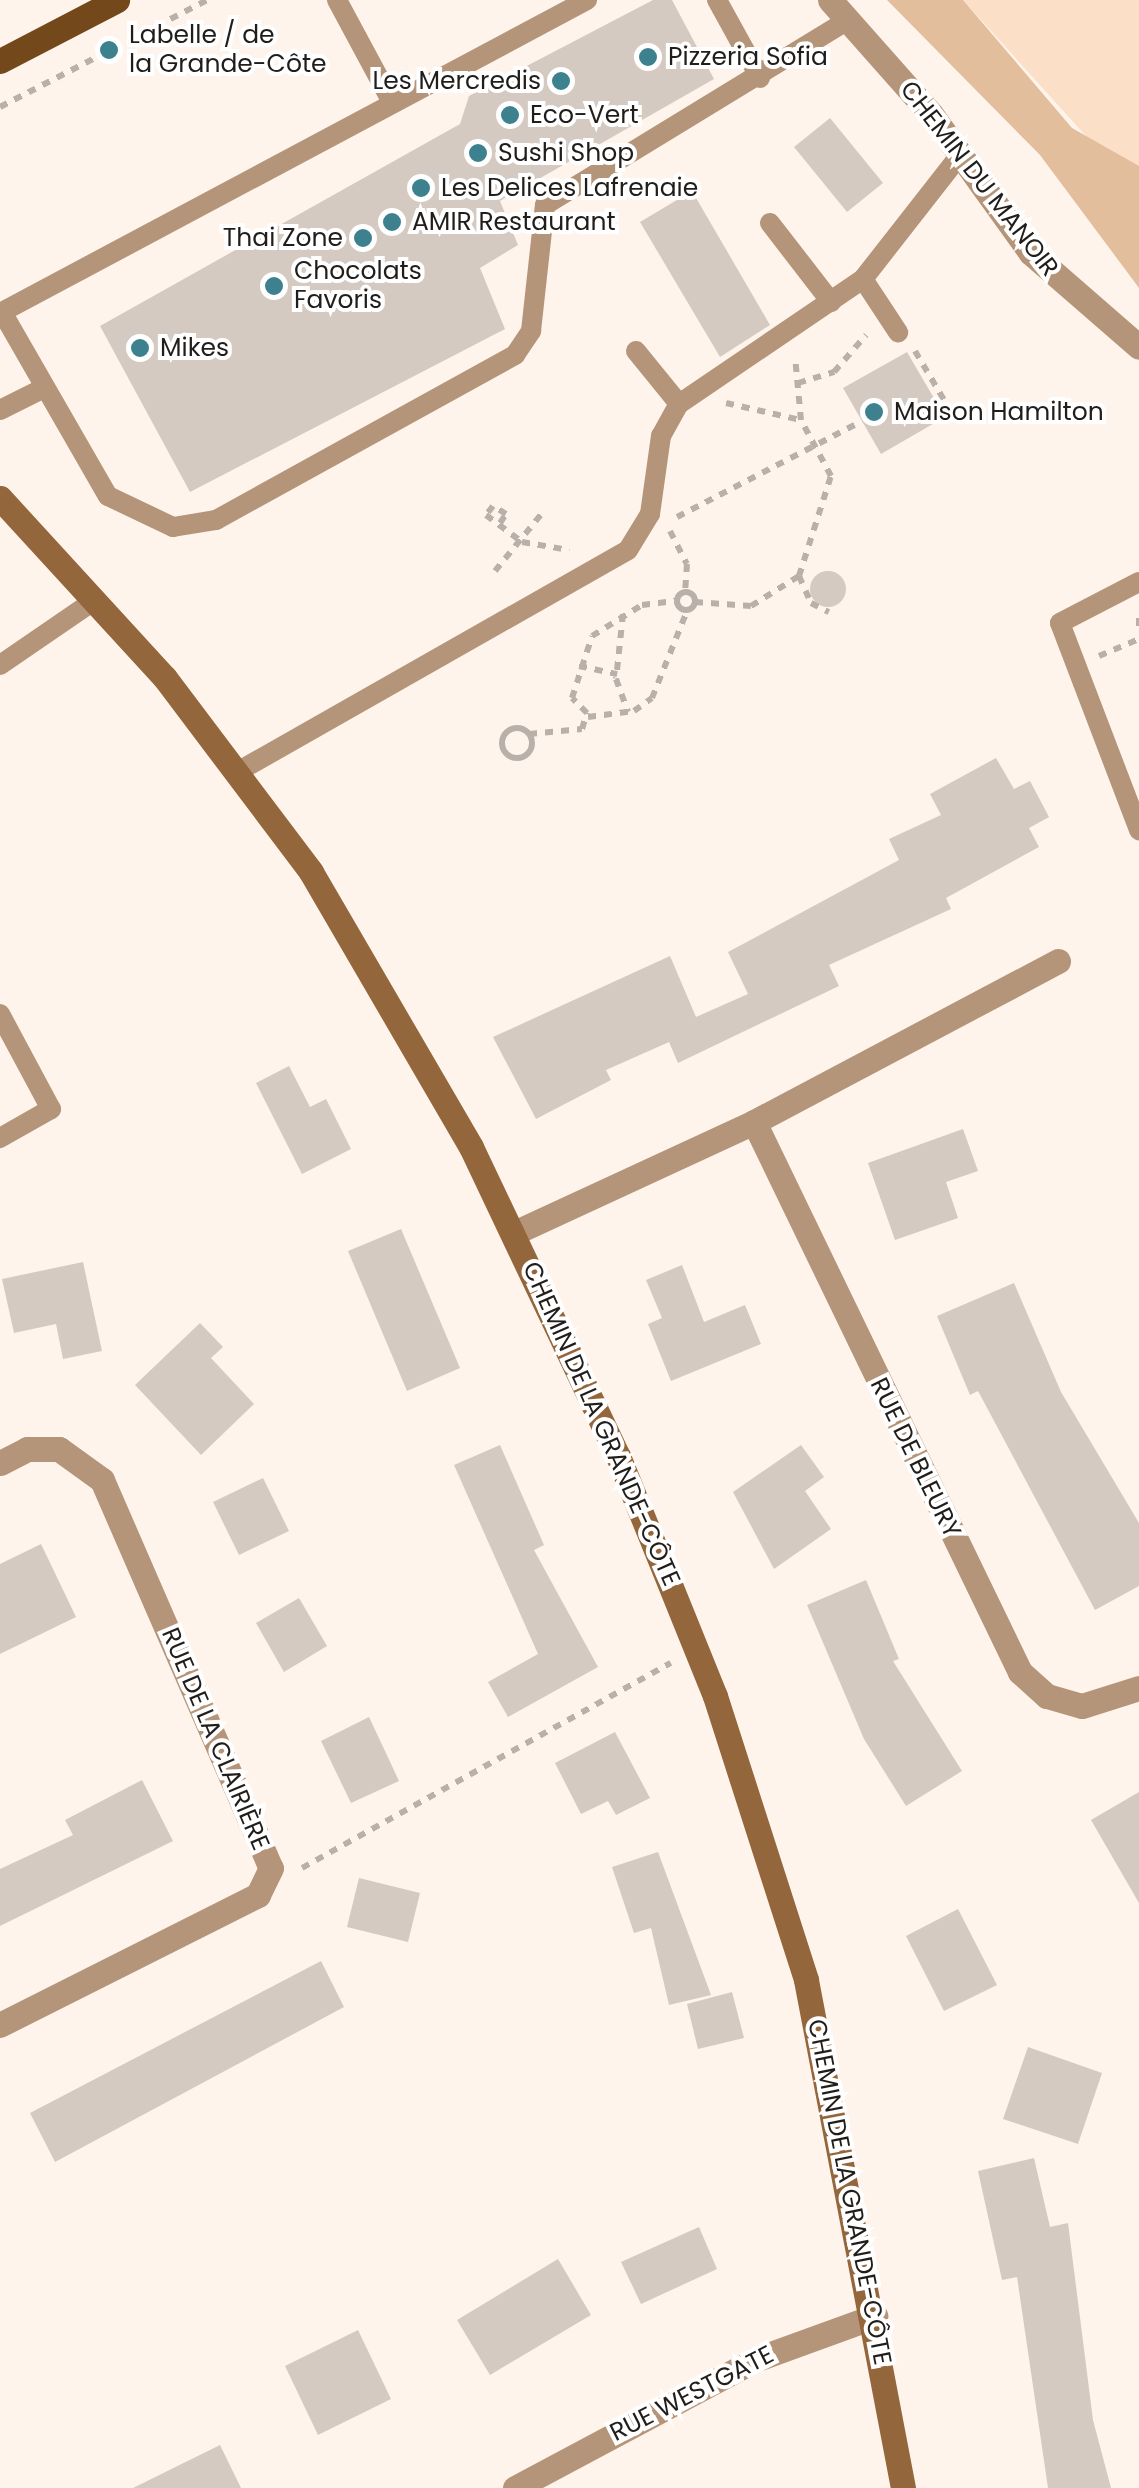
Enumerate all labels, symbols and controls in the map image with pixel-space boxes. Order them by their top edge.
place label: Labelle / de la Grande-Côte [129,21,326,80]
marker: Labelle / de la Grande-Côte [98,39,120,61]
place label: Pizzeria Sofia [668,42,828,72]
marker: Pizzeria Sofia [637,46,659,68]
place label: Les Mercredis [373,66,541,96]
marker: Les Mercredis [550,70,572,92]
street label: CHEMIN DU MANOIR [893,75,1065,283]
place label: Eco-Vert [530,100,639,130]
marker: Eco-Vert [499,104,521,126]
place label: Sushi Shop [498,138,634,168]
marker: Sushi Shop [467,142,489,164]
place label: Les Delices Lafrenaie [441,173,698,203]
marker: Les Delices Lafrenaie [410,177,432,199]
place label: AMIR Restaurant [412,207,615,237]
marker: AMIR Restaurant [381,211,403,233]
place label: Thai Zone [223,223,343,253]
marker: Thai Zone [352,227,374,249]
place label: Chocolats Favoris [294,257,422,316]
marker: Chocolats Favoris [263,275,285,297]
place label: Mikes [160,333,229,363]
marker: Mikes [129,337,151,359]
place label: Maison Hamilton [894,397,1104,427]
marker: Maison Hamilton [863,401,885,423]
street label: CHEMIN DE LA GRANDE-CÔTE [516,1257,686,1591]
street label: RUE DE BLEURY [863,1373,967,1543]
street label: RUE DE LA CLAIRIÈRE [155,1623,275,1855]
street label: CHEMIN DE LA GRANDE-CÔTE [801,2017,897,2367]
street label: RUE WESTGATE [605,2340,779,2448]

